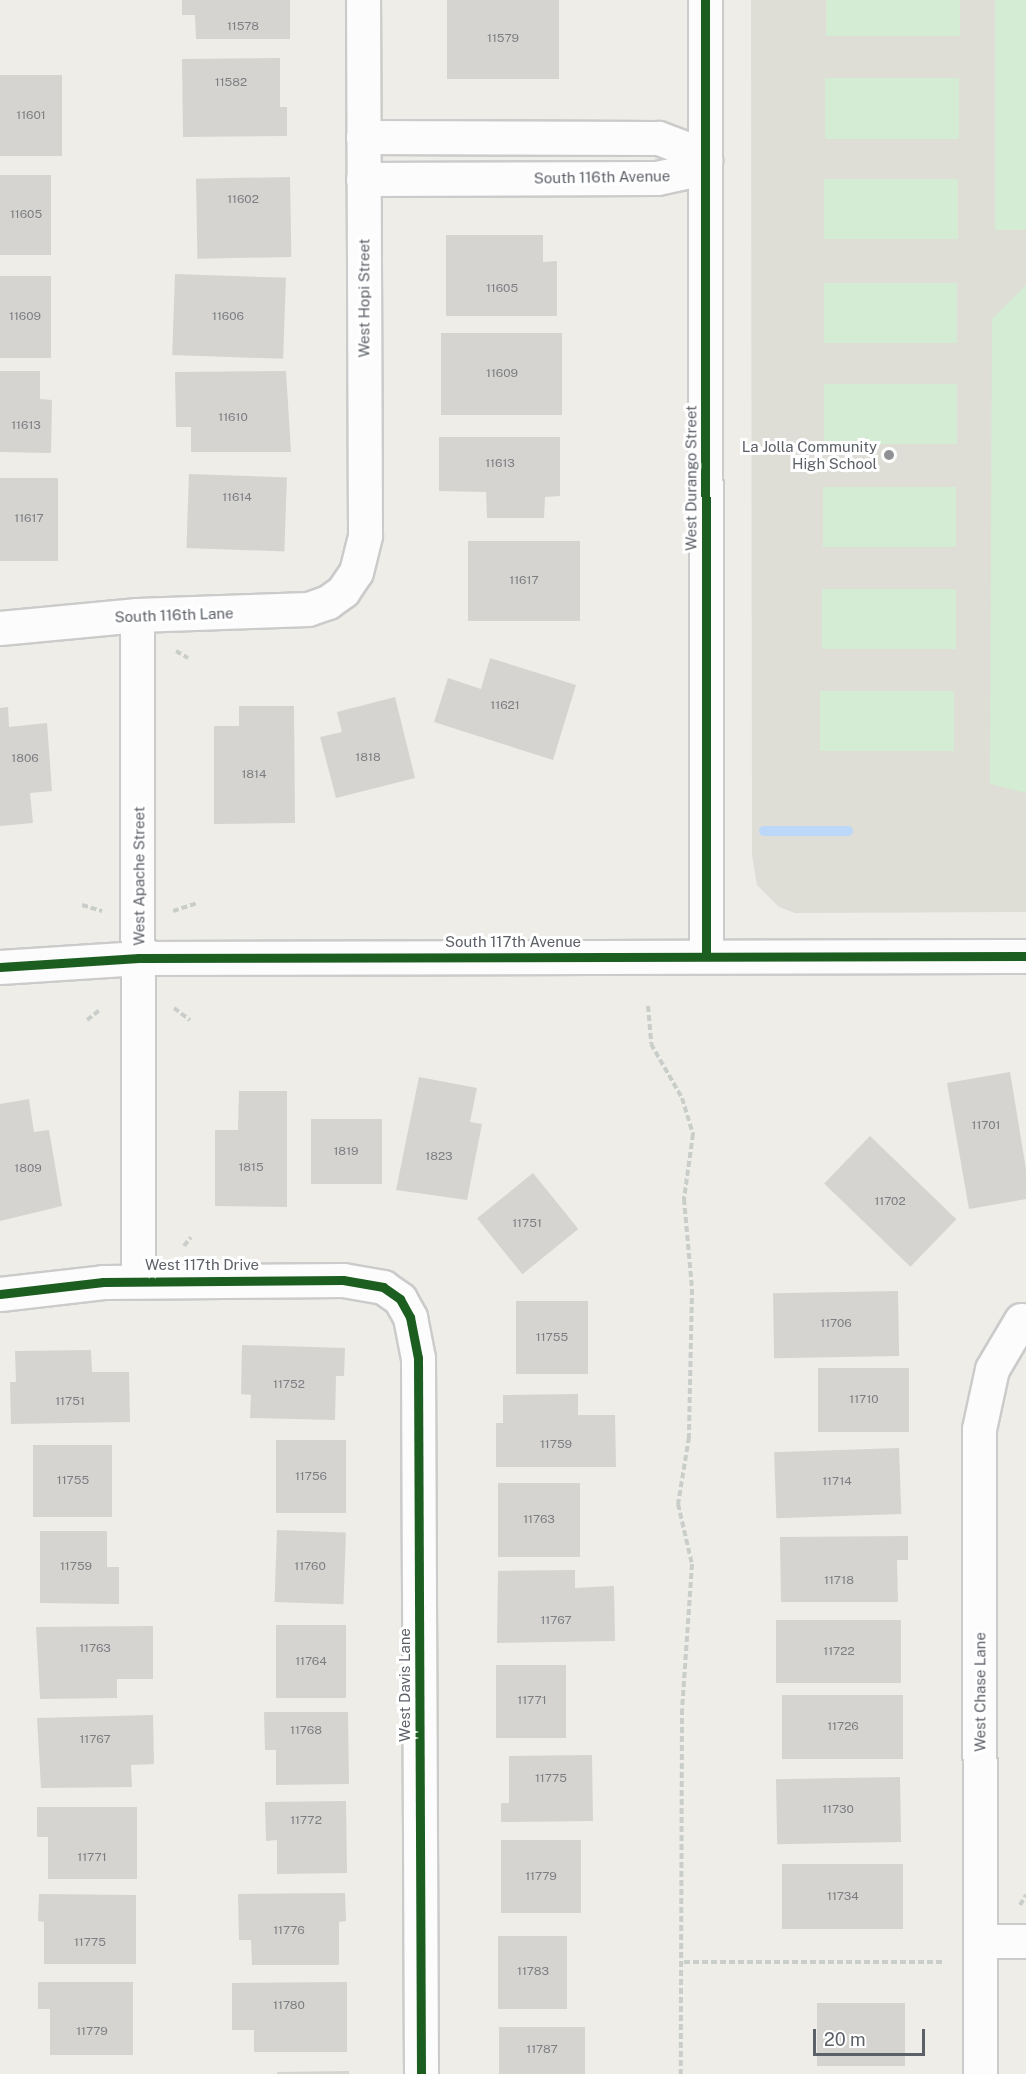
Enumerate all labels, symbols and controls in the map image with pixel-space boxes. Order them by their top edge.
house number: 11578 [227,20,259,34]
house number: 11579 [487,32,519,46]
house number: 11582 [215,76,247,90]
house number: 11601 [16,109,46,123]
street label: South 116th Avenue [534,167,670,187]
house number: 11602 [227,193,259,207]
house number: 11605 [10,208,42,222]
street label: West Hopi Street [355,239,373,357]
house number: 11605 [486,282,518,296]
house number: 11609 [9,310,41,324]
house number: 11606 [212,310,244,324]
house number: 11609 [486,367,518,381]
street label: West Durango Street [682,405,700,551]
house number: 11610 [218,411,248,425]
house number: 11613 [11,419,41,433]
place label: La Jolla Community High School [742,437,877,472]
marker: La Jolla Community High School [882,448,896,462]
house number: 11613 [485,457,515,471]
house number: 11614 [222,491,252,505]
house number: 11617 [14,512,44,526]
house number: 11617 [509,574,539,588]
street label: South 116th Lane [114,604,234,626]
house number: 11621 [490,699,520,713]
house number: 1818 [355,751,381,765]
house number: 1806 [11,752,39,766]
house number: 1814 [241,768,267,782]
street label: West Apache Street [130,806,148,946]
street label: South 117th Avenue [445,933,581,951]
house number: 11701 [972,1119,1000,1133]
house number: 1819 [333,1145,359,1159]
house number: 1823 [425,1150,453,1164]
house number: 1815 [238,1161,264,1175]
house number: 1809 [14,1162,42,1176]
house number: 11702 [874,1195,906,1209]
house number: 11751 [512,1217,542,1231]
street label: West 117th Drive [145,1256,259,1274]
house number: 11706 [820,1317,852,1331]
house number: 11755 [536,1331,568,1345]
house number: 11752 [273,1378,305,1392]
house number: 11710 [849,1393,879,1407]
house number: 11751 [55,1395,85,1409]
house number: 11759 [540,1438,572,1452]
house number: 11756 [295,1470,327,1484]
house number: 11755 [57,1474,89,1488]
house number: 11714 [822,1475,852,1489]
house number: 11763 [523,1513,555,1527]
house number: 11759 [60,1560,92,1574]
house number: 11760 [294,1560,326,1574]
house number: 11718 [824,1574,854,1588]
house number: 11767 [540,1614,572,1628]
street label: West Davis Lane [396,1628,414,1742]
street label: West Chase Lane [971,1632,989,1752]
house number: 11763 [79,1642,111,1656]
house number: 11722 [823,1645,855,1659]
house number: 11764 [295,1655,327,1669]
house number: 11771 [517,1694,547,1708]
house number: 11726 [827,1720,859,1734]
house number: 11768 [290,1724,322,1738]
house number: 11767 [79,1733,111,1747]
house number: 11775 [535,1772,567,1786]
house number: 11730 [822,1803,854,1817]
house number: 11772 [290,1814,322,1828]
house number: 11771 [77,1851,107,1865]
house number: 11779 [525,1870,557,1884]
house number: 11734 [827,1890,859,1904]
house number: 11776 [273,1924,305,1938]
house number: 11775 [74,1936,106,1950]
house number: 11783 [517,1965,549,1979]
house number: 11780 [273,1999,305,2013]
scale bar [816,2017,928,2055]
house number: 11779 [76,2025,108,2039]
text: 20 m [824,2029,866,2050]
house number: 11787 [526,2043,558,2057]

